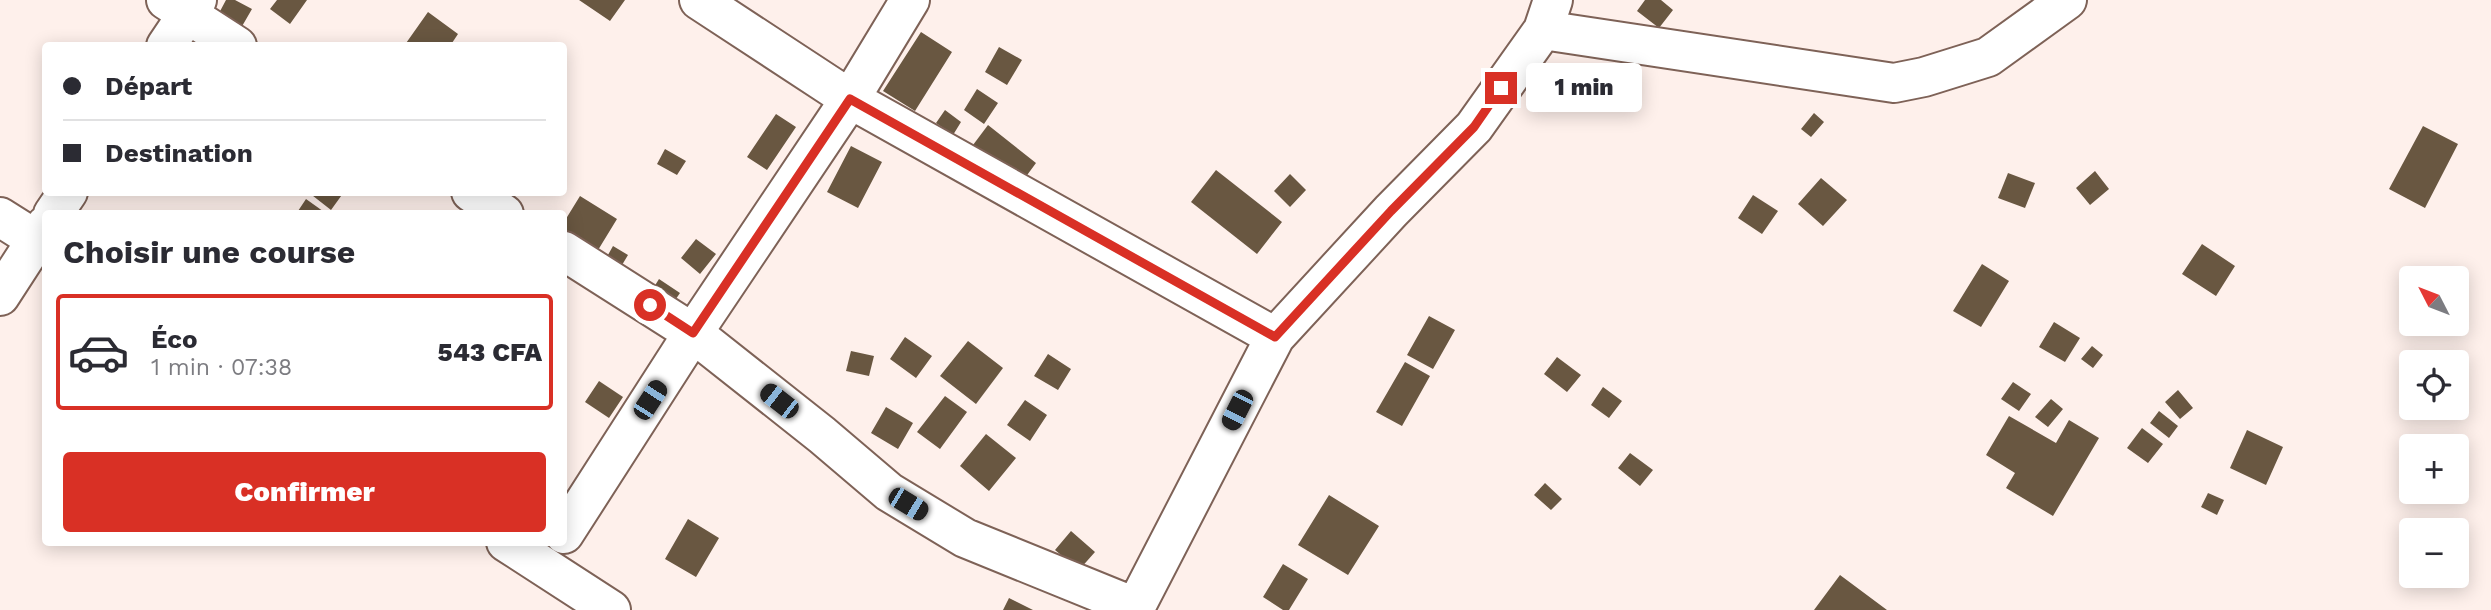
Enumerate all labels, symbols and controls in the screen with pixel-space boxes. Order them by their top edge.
callout: 1 min [1526,64,1641,112]
text: Départ [105,71,192,101]
route end [1485,72,1517,104]
text: 1 min [1554,74,1614,101]
text: Destination [105,138,253,168]
text: Choisir une course [63,233,355,271]
north arrow [2399,266,2469,336]
map controls [2399,266,2469,588]
route start [634,289,666,321]
icon: car [67,321,130,384]
text: Éco [151,324,198,354]
text: 543 CFA [437,337,542,367]
button: locate [2399,350,2469,420]
text: 1 min · 07:38 [151,354,292,381]
car [630,377,671,423]
car [756,380,803,422]
car [1219,387,1256,433]
button: + [2399,434,2469,504]
button: Confirmer [63,452,546,532]
car [885,484,932,524]
button: − [2399,518,2469,588]

